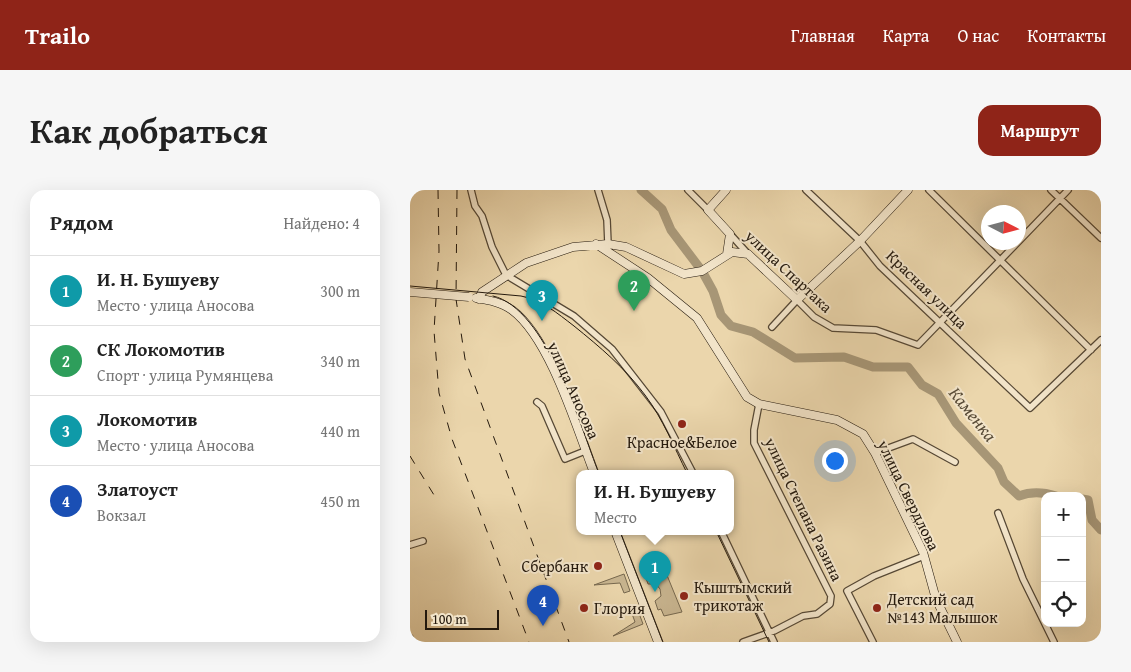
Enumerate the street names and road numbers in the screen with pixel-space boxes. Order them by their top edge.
street label: улица Спартака [739,223,838,318]
street label: Красная улица [881,244,973,334]
street label: улица Аносова [541,336,606,443]
street label: улица Степана Разина [758,432,849,585]
street label: улица Свердлова [871,435,946,555]

